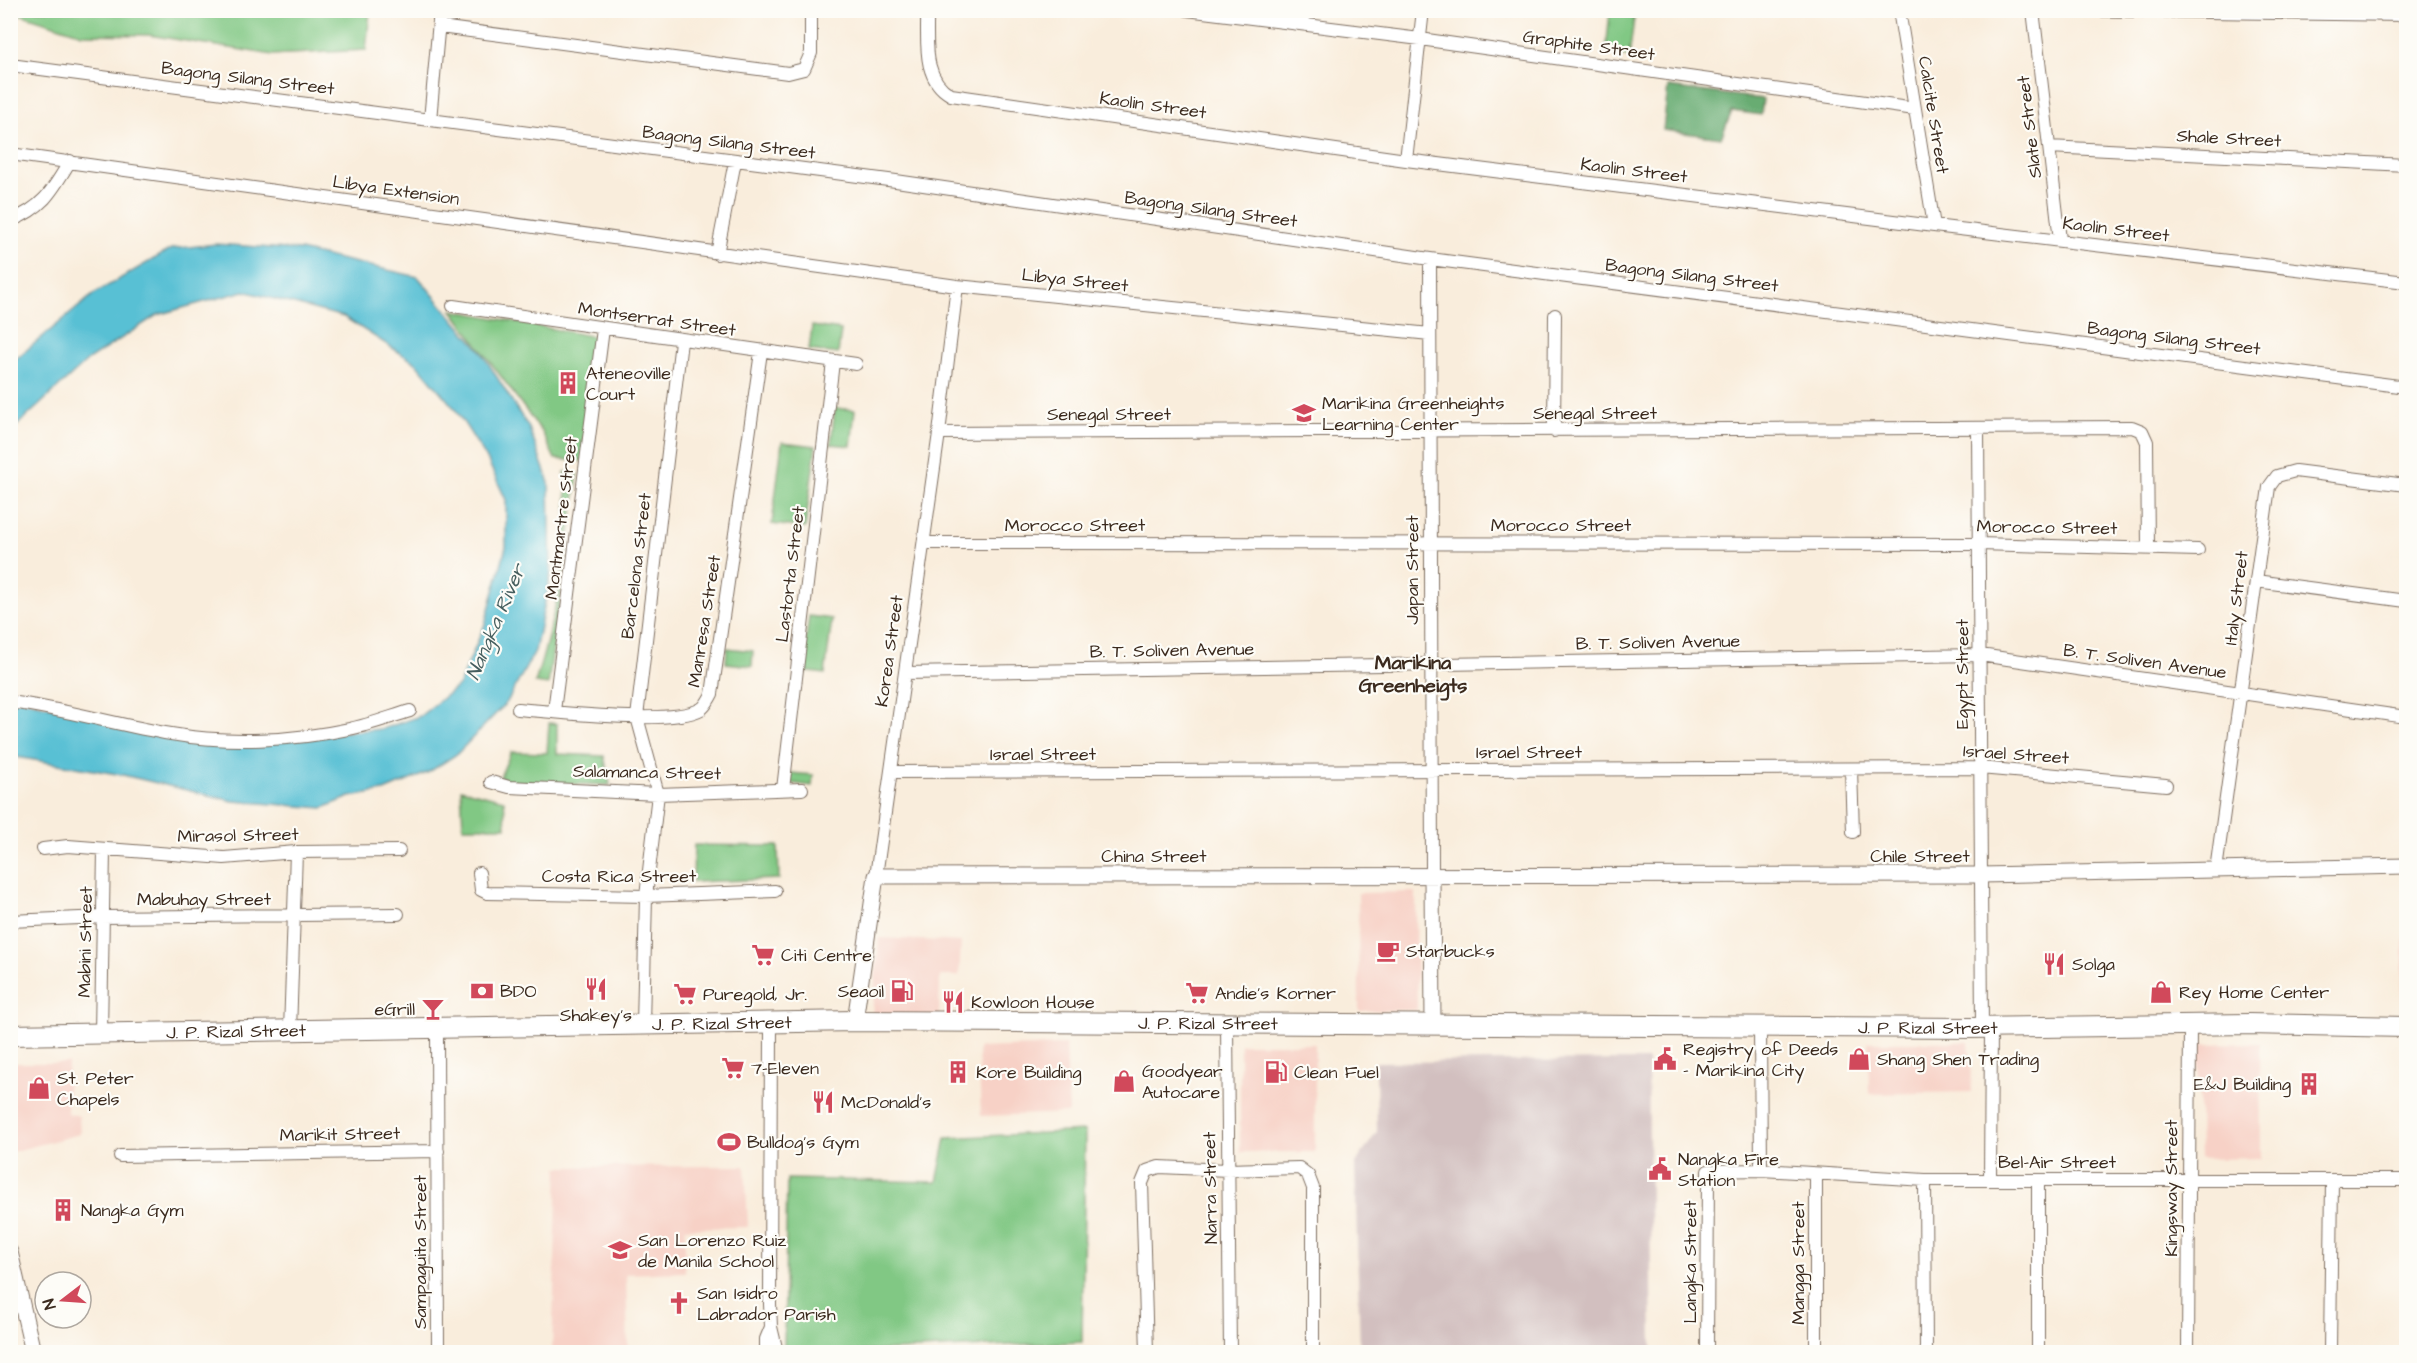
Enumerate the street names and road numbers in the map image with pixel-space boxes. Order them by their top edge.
street label: Graphite Street [1521,24,1657,67]
street label: Bagong Silang Street [160,55,337,103]
street label: Calcite Street [1912,55,1955,176]
street label: Slate Street [2011,73,2048,180]
street label: Kaolin Street [1098,86,1209,125]
street label: Bagong Silang Street [641,119,818,167]
street label: Shale Street [2176,123,2283,154]
street label: Kaolin Street [1579,152,1690,190]
street label: Libya Extension [331,169,461,213]
street label: Bagong Silang Street [1123,185,1300,235]
street label: Kaolin Street [2061,211,2172,249]
street label: Bagong Silang Street [1604,252,1781,300]
street label: Libya Street [1020,262,1130,300]
street label: Montserrat Street [576,296,738,343]
street label: Bagong Silang Street [2086,315,2263,363]
street label: Senegal Street [1533,401,1658,427]
street label: Senegal Street [1047,402,1172,428]
street label: Montmartre Street [539,434,584,601]
street label: Barcelona Street [615,491,658,640]
street label: Lastorta Street [770,504,811,644]
street label: Morocco Street [1005,513,1146,538]
street label: Morocco Street [1491,513,1632,538]
street label: Japan Street [1400,514,1425,625]
street label: Morocco Street [1976,514,2118,541]
street label: Italy Street [2218,549,2256,647]
street label: Manresa Street [682,552,727,689]
street label: Korea Street [869,593,910,709]
street label: Egypt Street [1950,618,1976,729]
street label: B. T. Soliven Avenue [1576,629,1741,656]
street label: B. T. Soliven Avenue [1090,637,1255,664]
street label: B. T. Soliven Avenue [2062,638,2228,685]
street label: Israel Street [1962,738,2071,771]
street label: Israel Street [1476,740,1583,765]
street label: Israel Street [990,742,1097,767]
street label: Salamanca Street [573,759,722,786]
street label: Mirasol Street [177,822,300,849]
street label: China Street [1101,844,1207,869]
street label: Chile Street [1870,844,1971,869]
street label: Costa Rica Street [542,864,697,889]
street label: Mabini Street [72,885,99,998]
street label: Mabuhay Street [137,887,272,913]
street label: J. P. Rizal Street [652,1010,793,1037]
street label: J. P. Rizal Street [1138,1011,1279,1037]
street label: J. P. Rizal Street [1858,1015,1999,1041]
street label: J. P. Rizal Street [166,1018,307,1045]
street label: Kingsway Street [2159,1119,2185,1257]
street label: Marikit Street [280,1121,401,1148]
street label: Narra Street [1197,1131,1224,1244]
street label: Bel-Air Street [1998,1150,2117,1175]
street label: Sampaguita Street [408,1174,434,1329]
street label: Langka Street [1678,1200,1704,1323]
street label: Mangga Street [1786,1201,1812,1325]

